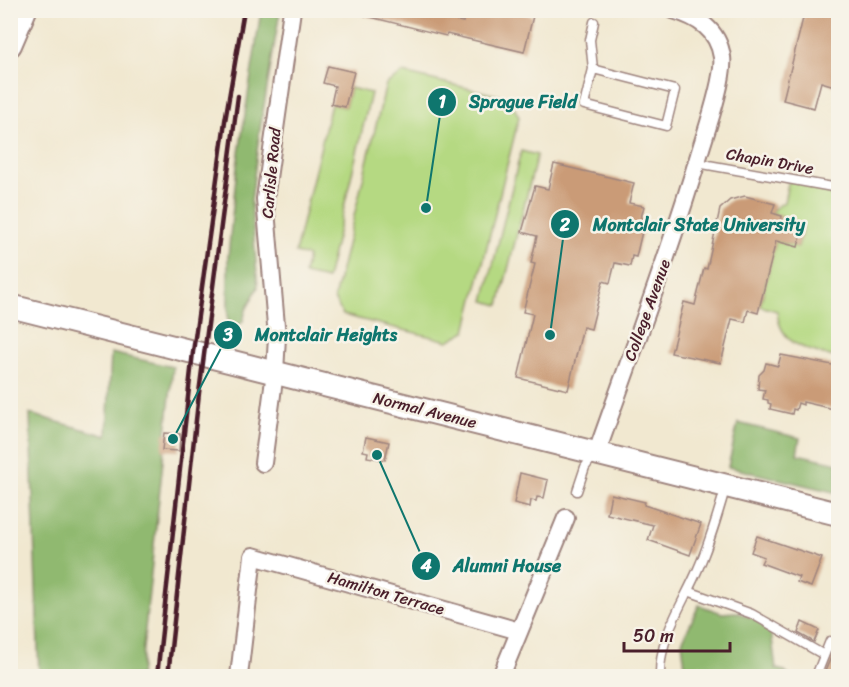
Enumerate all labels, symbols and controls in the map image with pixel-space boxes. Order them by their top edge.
callout: Sprague Field [427,84,589,120]
text: 1 [438,86,446,118]
text: Sprague Field [468,86,578,118]
street label: Carlisle Road [253,125,290,220]
street label: Chapin Drive [724,139,816,183]
callout: Montclair State University [550,206,818,242]
text: 2 [559,209,571,241]
text: Montclair State University [592,209,806,241]
street label: College Avenue [615,255,679,365]
callout: Montclair Heights [213,317,410,353]
text: 3 [222,319,233,351]
text: Montclair Heights [254,319,398,351]
street label: Normal Avenue [370,383,480,437]
callout: Alumni House [411,548,573,584]
text: 4 [419,550,432,582]
text: Alumni House [452,550,562,582]
street label: Hamilton Terrace [324,562,448,624]
scale bar [624,615,730,653]
text: 50 m [633,620,674,652]

